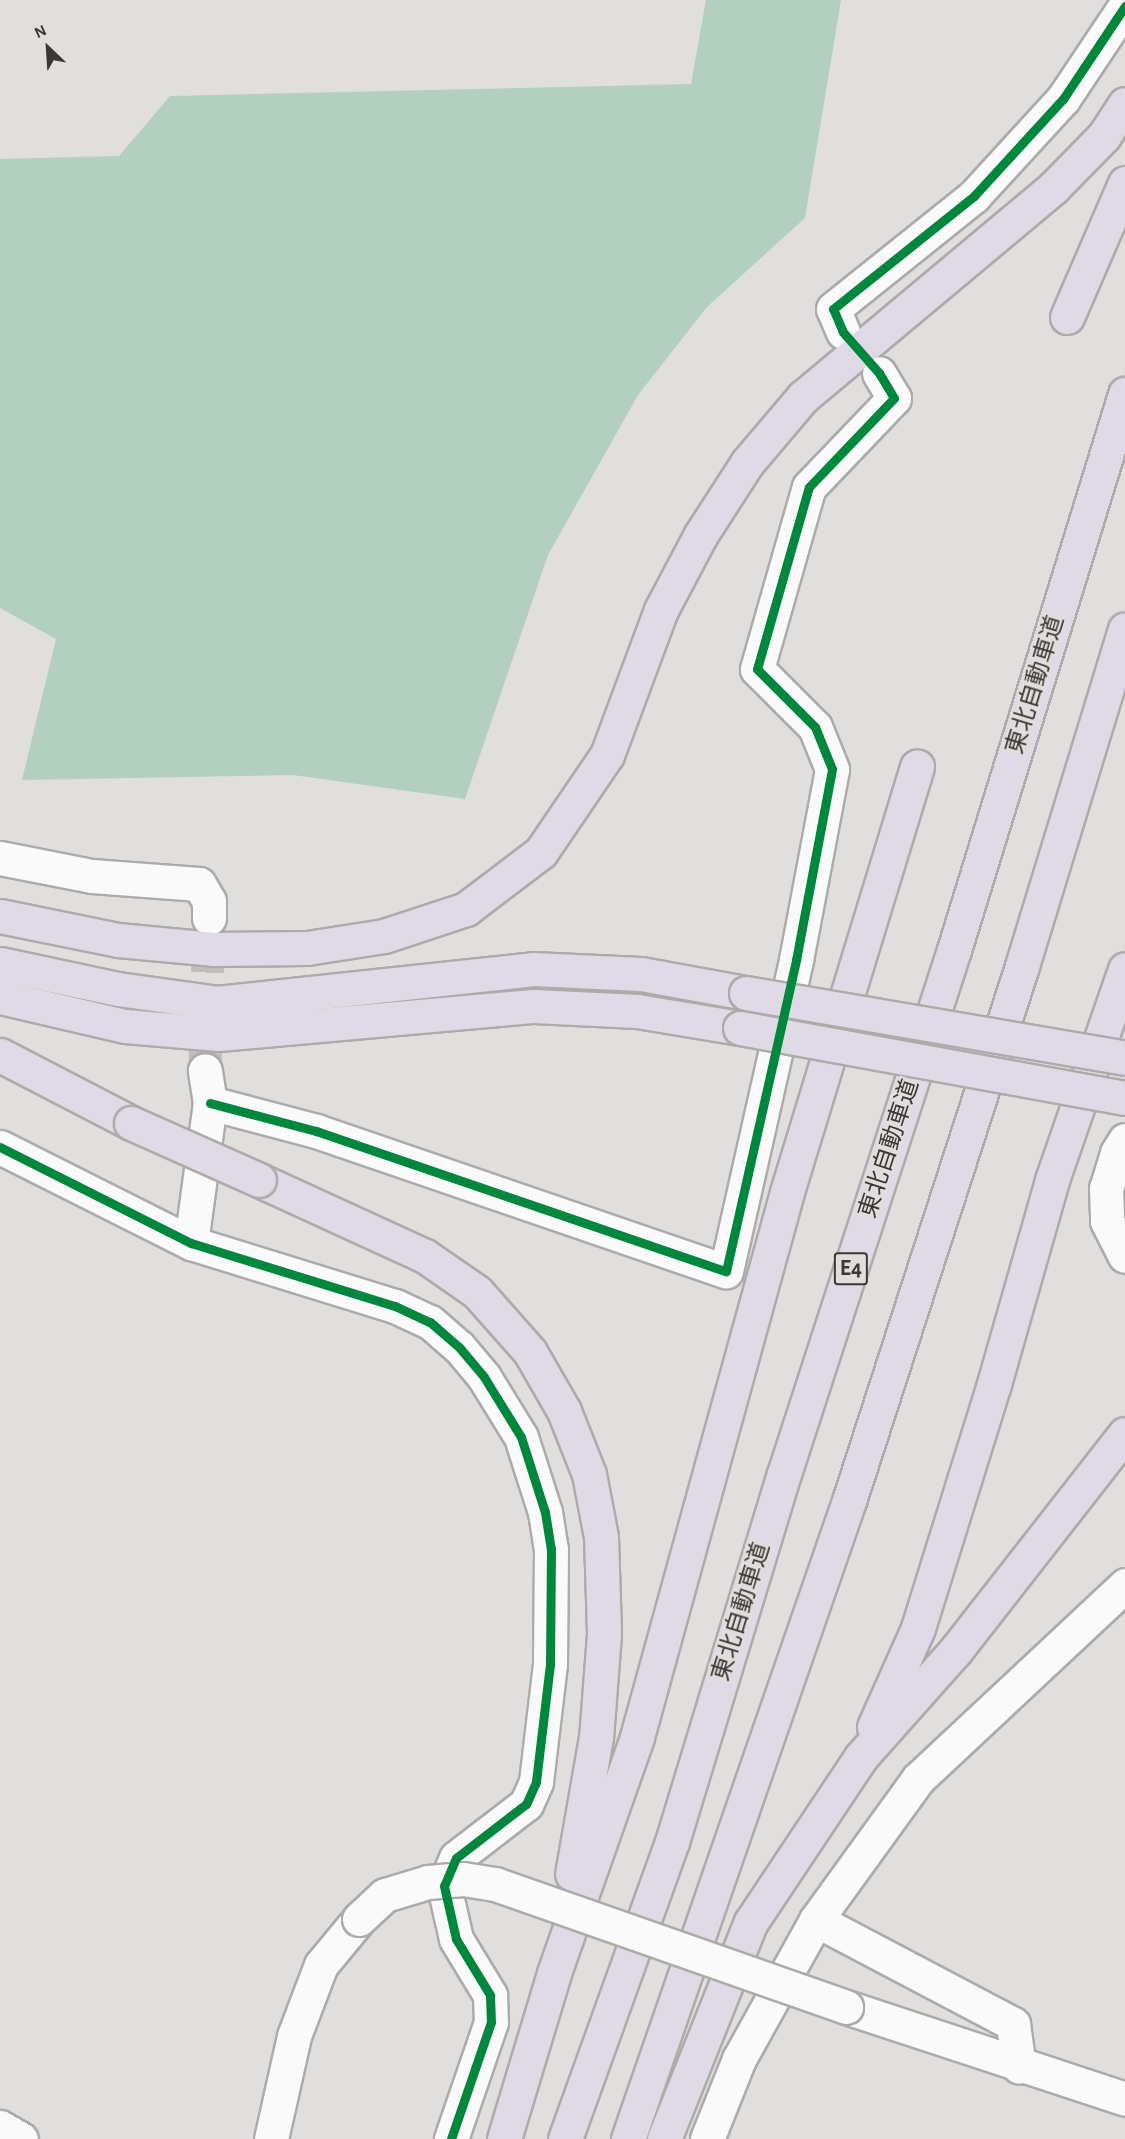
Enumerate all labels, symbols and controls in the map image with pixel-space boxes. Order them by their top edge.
north arrow [18,18,78,78]
text: N [32,22,49,41]
street label: 東北自動車道 [1001,612,1071,758]
street label: 東北自動車道 [854,1076,926,1222]
road number: E4 [833,1250,869,1288]
street label: 東北自動車道 [707,1539,777,1685]

